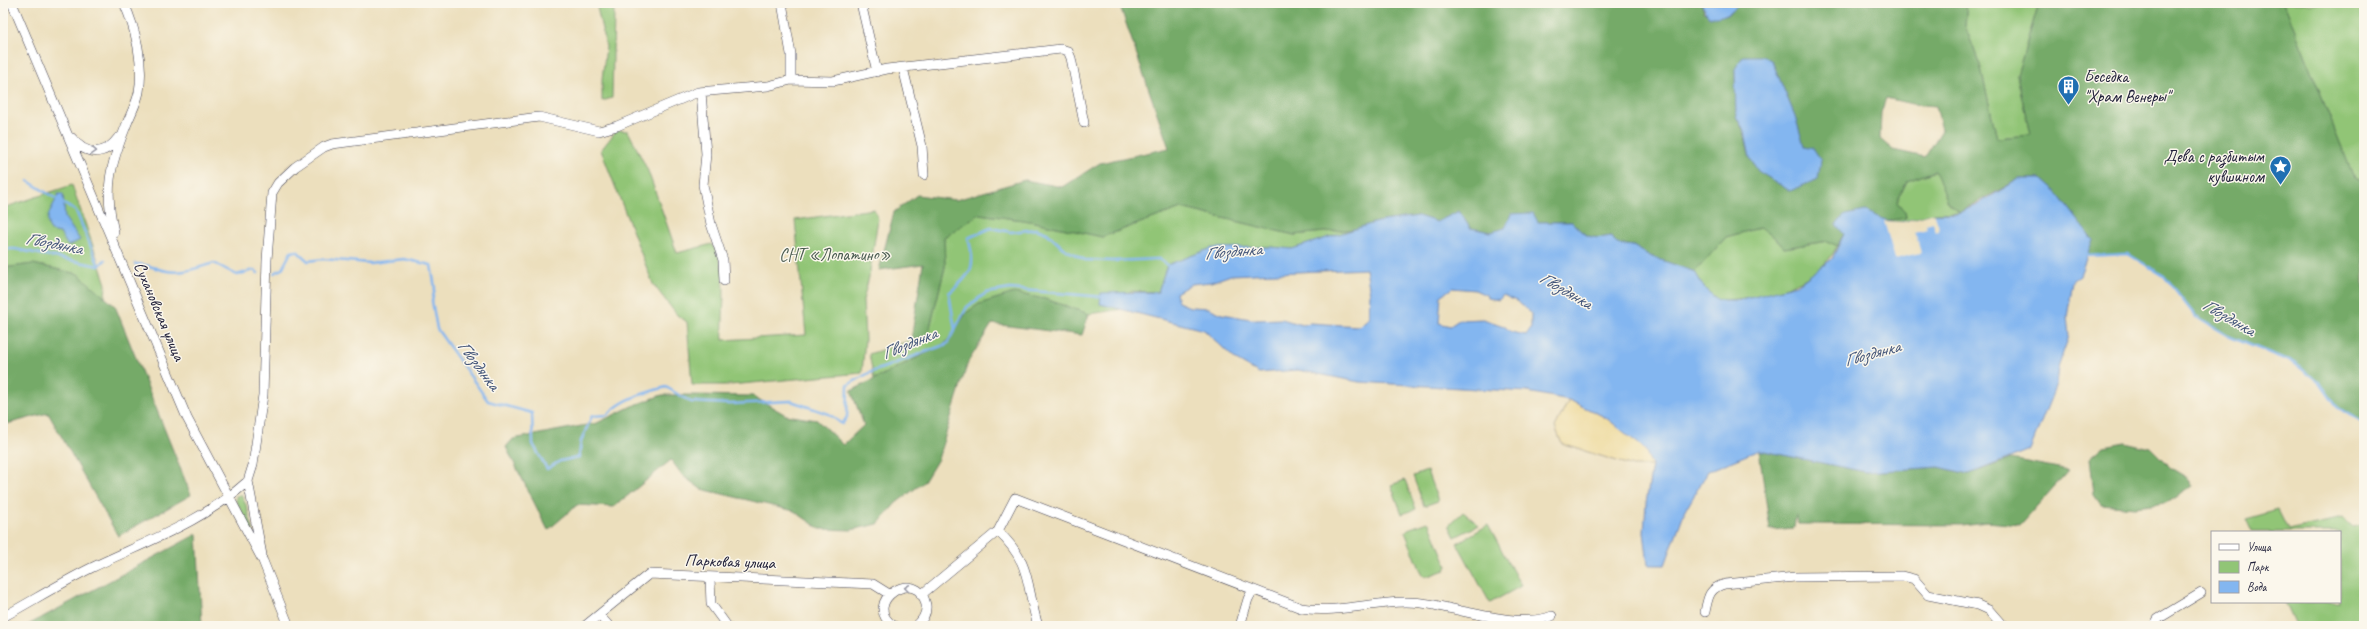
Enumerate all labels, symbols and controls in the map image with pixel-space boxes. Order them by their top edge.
place label: Беседка "Храм Венеры" [2084,66,2174,107]
building icon: Беседка "Храм Венеры" [2055,73,2081,106]
place label: Дева с разбитым кувшином [2164,146,2265,187]
one-way arrow [91,147,97,155]
place icon: Дева с разбитым кувшином [2267,153,2293,186]
water label: Гвоздянка [24,227,87,260]
water label: Гвоздянка [1204,237,1265,264]
park label: СНТ «Лопатино» [779,244,891,265]
street label: Сухановская улица [129,259,190,365]
water label: Гвоздянка [1536,266,1599,315]
water label: Гвоздянка [2199,293,2262,342]
water label: Гвоздянка [878,321,942,364]
water label: Гвоздянка [1842,334,1905,371]
water label: Гвоздянка [453,336,507,397]
legend [2211,531,2341,603]
text: Улица [2247,539,2272,555]
street label: Парковая улица [684,549,777,574]
text: Парк [2247,559,2270,575]
text: Вода [2247,579,2268,595]
one-way arrow [904,584,910,593]

